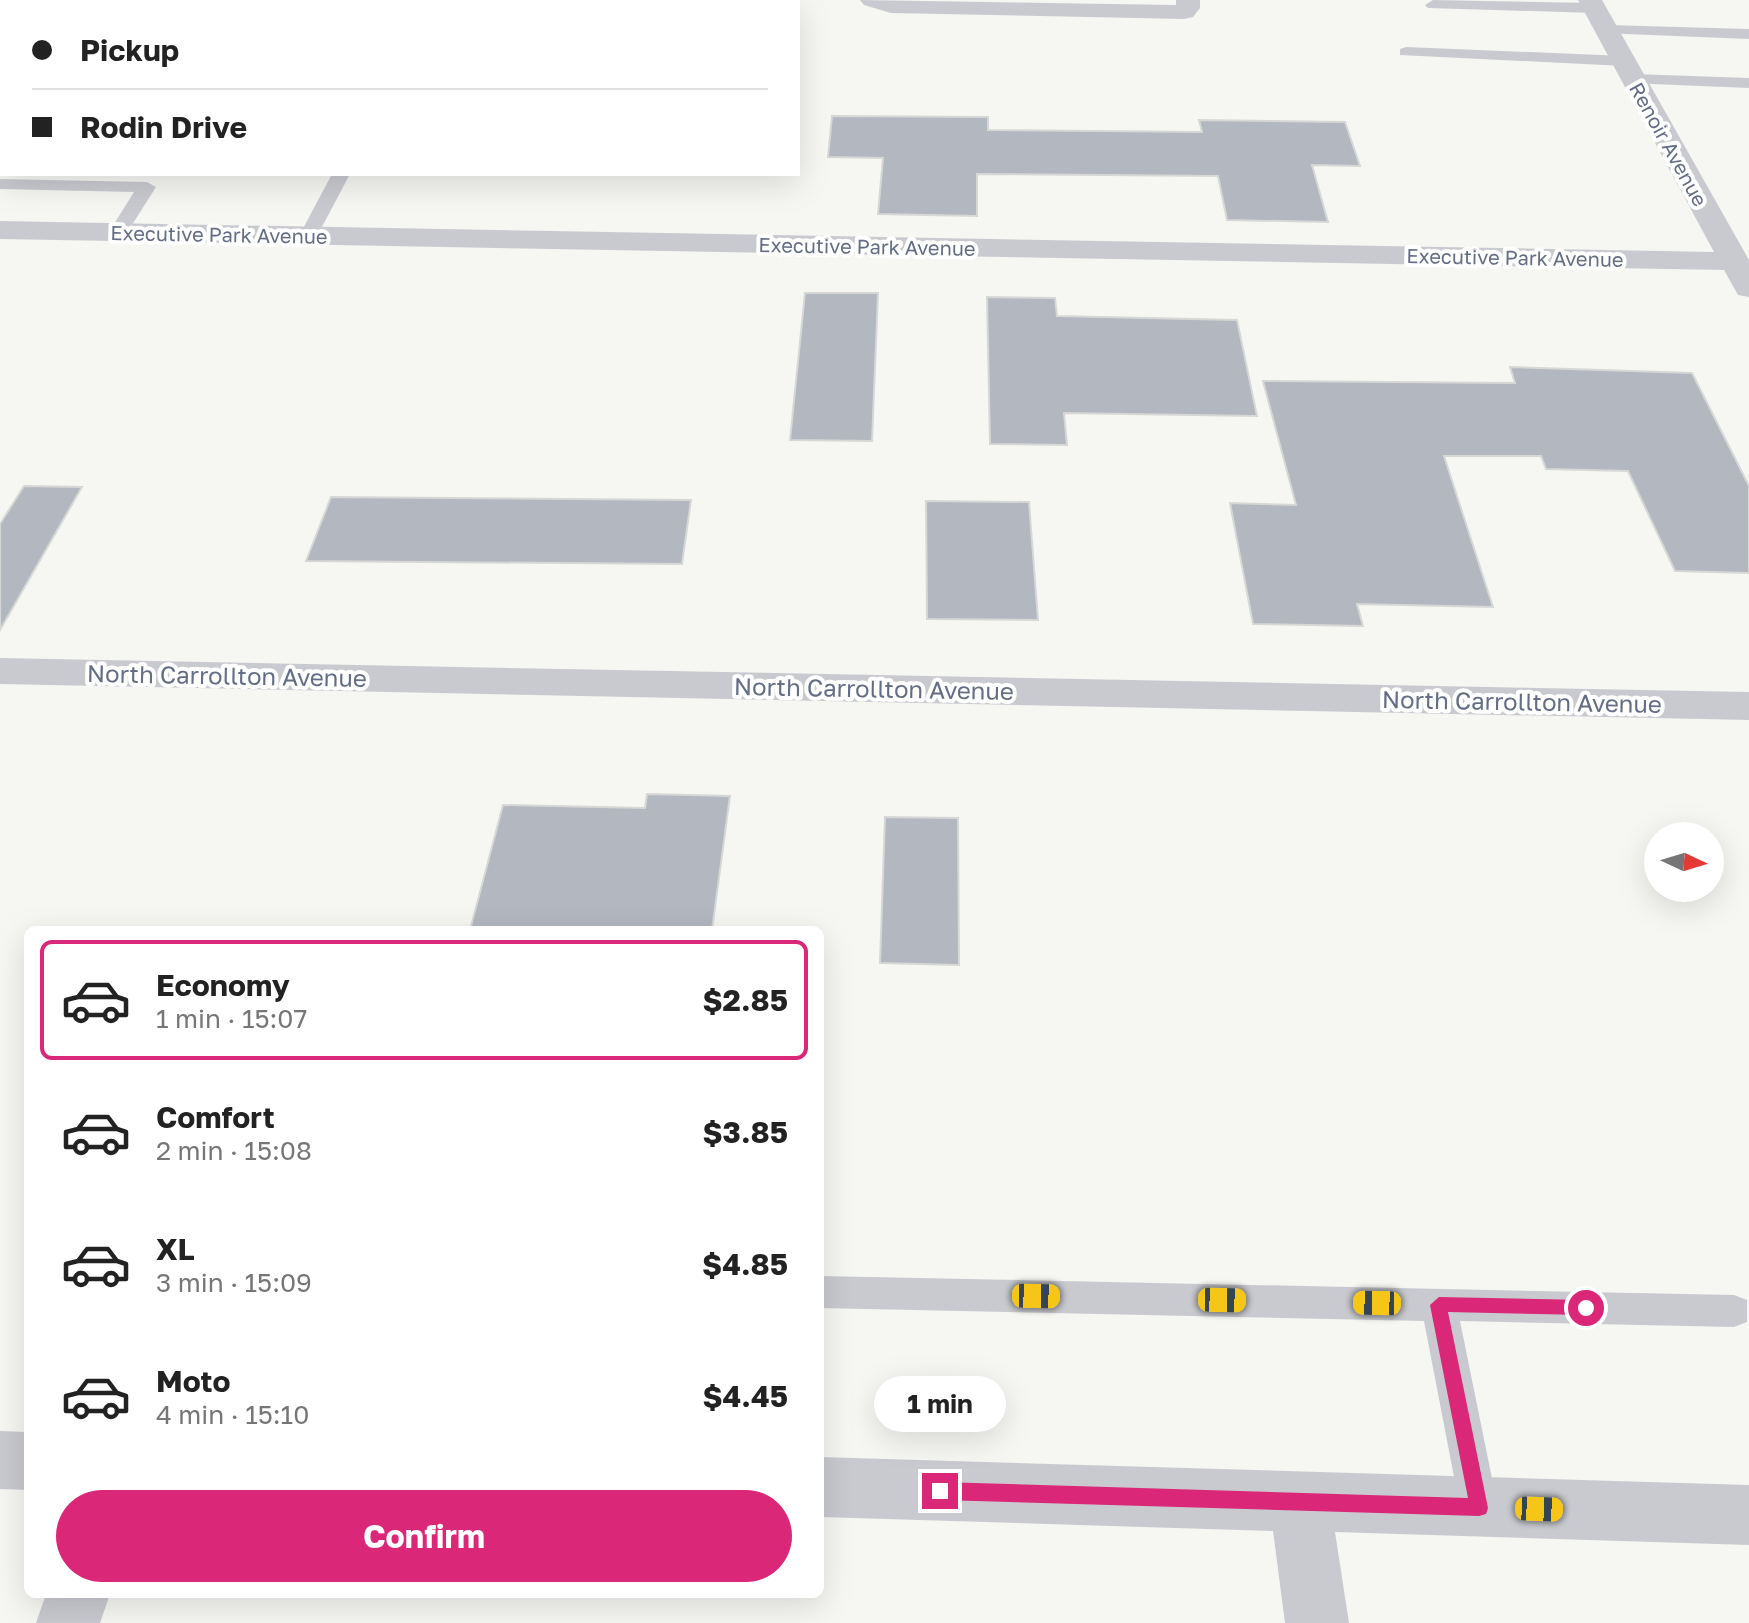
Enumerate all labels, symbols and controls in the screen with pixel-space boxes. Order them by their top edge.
text: Pickup [80,32,179,68]
street label: Renoir Avenue [1625,78,1713,210]
text: Rodin Drive [80,109,247,145]
street label: Executive Park Avenue [110,220,328,248]
street label: Executive Park Avenue [758,232,976,260]
street label: Executive Park Avenue [1406,243,1624,271]
street label: North Carrollton Avenue [87,658,367,692]
street label: North Carrollton Avenue [734,671,1014,705]
street label: North Carrollton Avenue [1382,684,1662,718]
north arrow [1644,822,1724,902]
map controls [1644,822,1724,902]
icon: car [60,964,132,1036]
text: Economy [156,967,290,1003]
text: $2.85 [703,982,788,1018]
text: 1 min · 15:07 [156,1003,307,1034]
icon: car [60,1096,132,1168]
text: Comfort [156,1099,275,1135]
text: $3.85 [703,1114,788,1150]
text: 2 min · 15:08 [156,1135,312,1166]
icon: car [60,1228,132,1300]
text: XL [156,1231,195,1267]
text: $4.85 [702,1246,788,1282]
text: 3 min · 15:09 [156,1267,312,1298]
car [1012,1284,1060,1308]
car [1198,1288,1246,1312]
route start [1568,1290,1604,1326]
car [1353,1291,1401,1315]
icon: car [60,1360,132,1432]
text: Moto [156,1363,231,1399]
callout: 1 min [874,1375,1006,1431]
text: $4.45 [703,1378,788,1414]
text: 1 min [907,1388,973,1419]
text: 4 min · 15:10 [156,1399,309,1430]
route end [922,1473,958,1509]
button: Confirm [56,1490,792,1582]
car [1515,1496,1563,1522]

